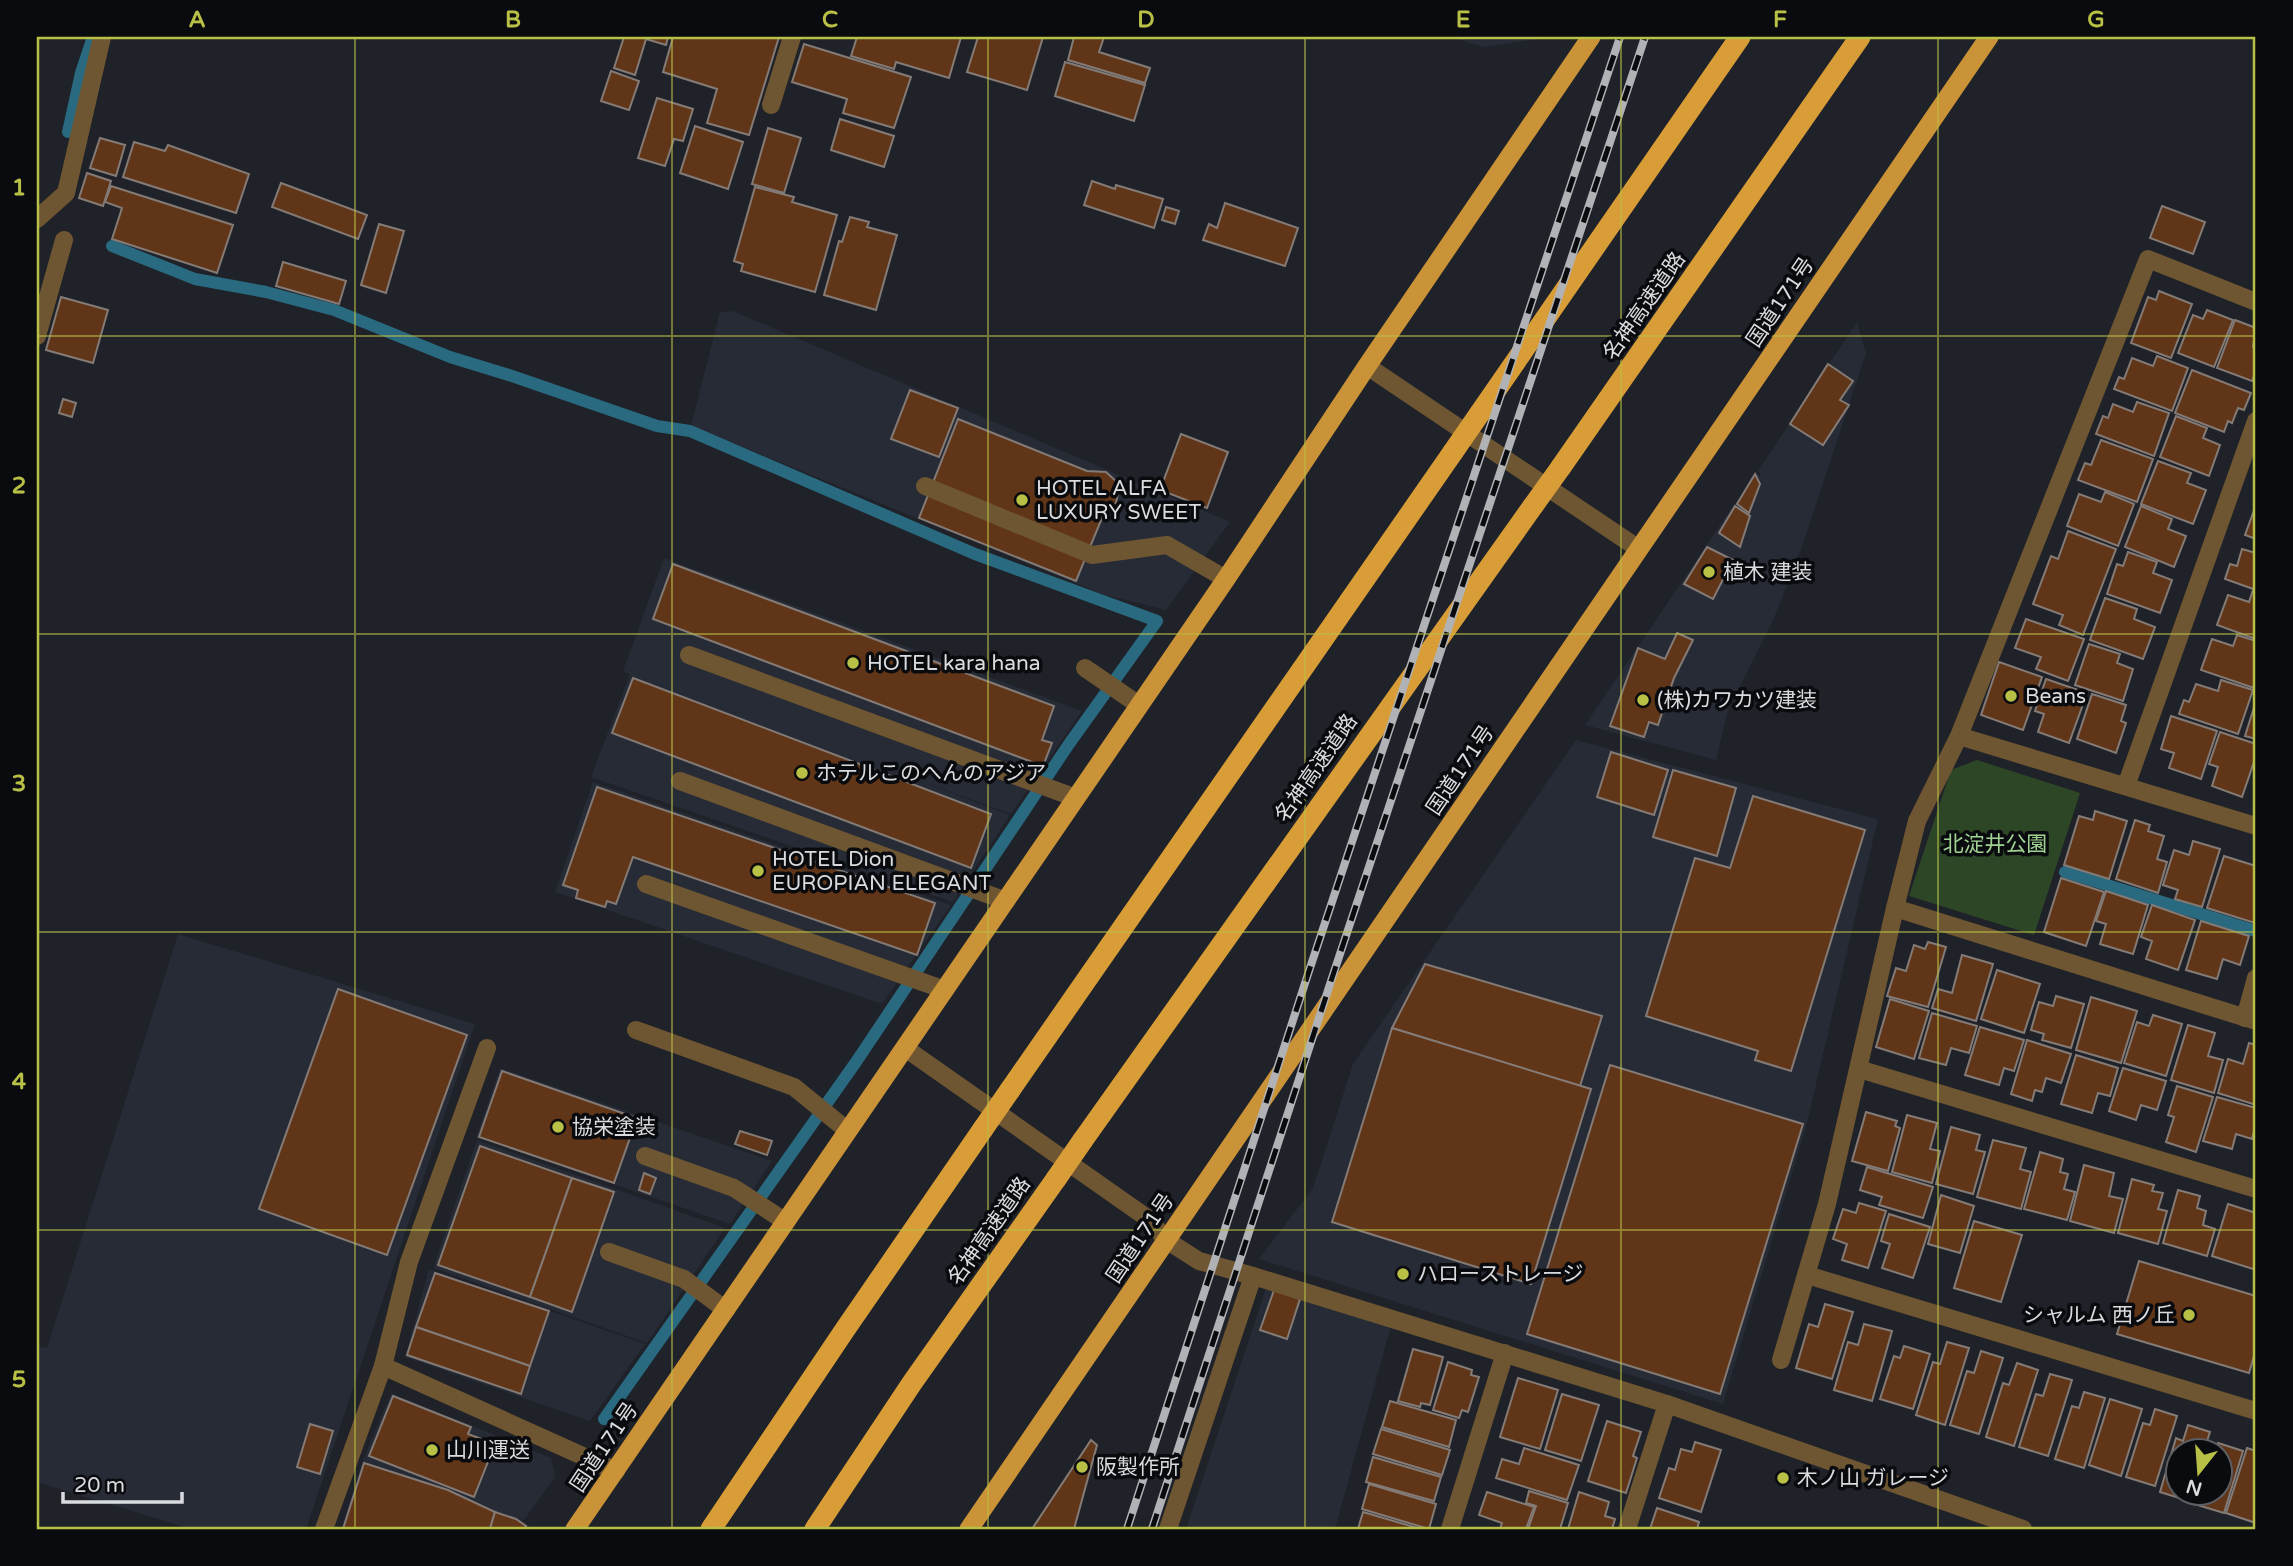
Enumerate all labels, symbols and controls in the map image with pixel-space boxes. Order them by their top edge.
text: A [188,6,206,34]
text: B [505,6,521,34]
text: C [822,6,838,34]
text: D [1137,6,1155,34]
text: E [1456,6,1470,34]
text: F [1773,6,1787,34]
text: G [2087,6,2105,34]
text: 1 [12,174,26,202]
street label: 名神高速道路 [1598,248,1691,365]
street label: 国道171号 [1741,253,1819,352]
text: 2 [12,472,26,500]
place label: HOTEL ALFA LUXURY SWEET [1036,476,1201,525]
marker: HOTEL ALFA LUXURY SWEET [1014,492,1030,508]
place label: 植木 建装 [1723,560,1812,585]
marker: 植木 建装 [1701,564,1717,580]
place label: HOTEL kara hana [867,651,1041,676]
marker: HOTEL kara hana [845,655,861,671]
place label: Beans [2025,684,2086,709]
place label: (株)カワカツ建装 [1657,688,1817,713]
marker: Beans [2003,688,2019,704]
marker: (株)カワカツ建装 [1635,692,1651,708]
street label: 名神高速道路 [1270,710,1363,827]
street label: 国道171号 [1421,721,1499,820]
place label: ホテルこのへんのアジア [816,761,1046,786]
marker: ホテルこのへんのアジア [794,765,810,781]
text: 3 [12,770,26,798]
park label: 北淀井公園 [1943,832,2048,857]
place label: HOTEL Dion EUROPIAN ELEGANT [772,847,992,896]
marker: HOTEL Dion EUROPIAN ELEGANT [750,863,766,879]
text: 4 [12,1068,27,1096]
place label: 協栄塗装 [572,1115,656,1140]
marker: 協栄塗装 [550,1119,566,1135]
street label: 名神高速道路 [943,1173,1036,1290]
street label: 国道171号 [1101,1189,1179,1288]
place label: ハローストレージ [1417,1262,1584,1287]
marker: ハローストレージ [1395,1266,1411,1282]
place label: シャルム 西ノ丘 [2023,1303,2175,1328]
marker: シャルム 西ノ丘 [2181,1307,2197,1323]
text: 5 [12,1366,26,1394]
street label: 国道171号 [565,1398,643,1497]
north arrow [2164,1436,2234,1506]
place label: 山川運送 [446,1438,530,1463]
marker: 山川運送 [424,1442,440,1458]
place label: 阪製作所 [1096,1455,1180,1480]
marker: 阪製作所 [1074,1459,1090,1475]
scale bar [63,1461,182,1505]
place label: 木ノ山 ガレージ [1797,1466,1949,1491]
marker: 木ノ山 ガレージ [1775,1470,1791,1486]
text: 20 m [74,1473,125,1498]
text: N [2184,1475,2205,1500]

